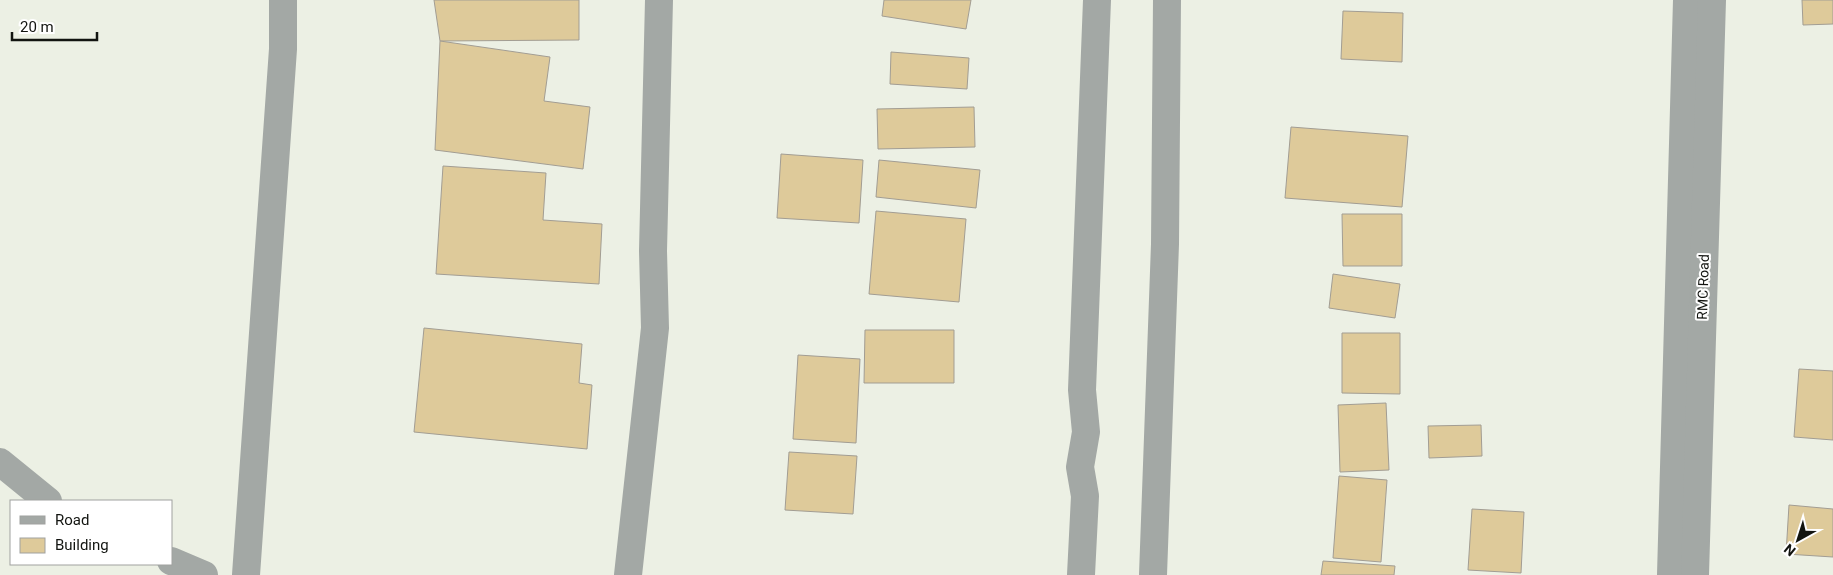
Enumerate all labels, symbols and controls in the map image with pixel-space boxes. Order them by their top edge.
scale bar [12,10,98,42]
text: 20 m [20,18,54,36]
street label: RMC Road [1694,254,1712,320]
legend [10,500,172,565]
text: Road [55,511,89,529]
north arrow [1773,515,1823,565]
text: Building [55,536,109,554]
text: N [1781,541,1799,559]

